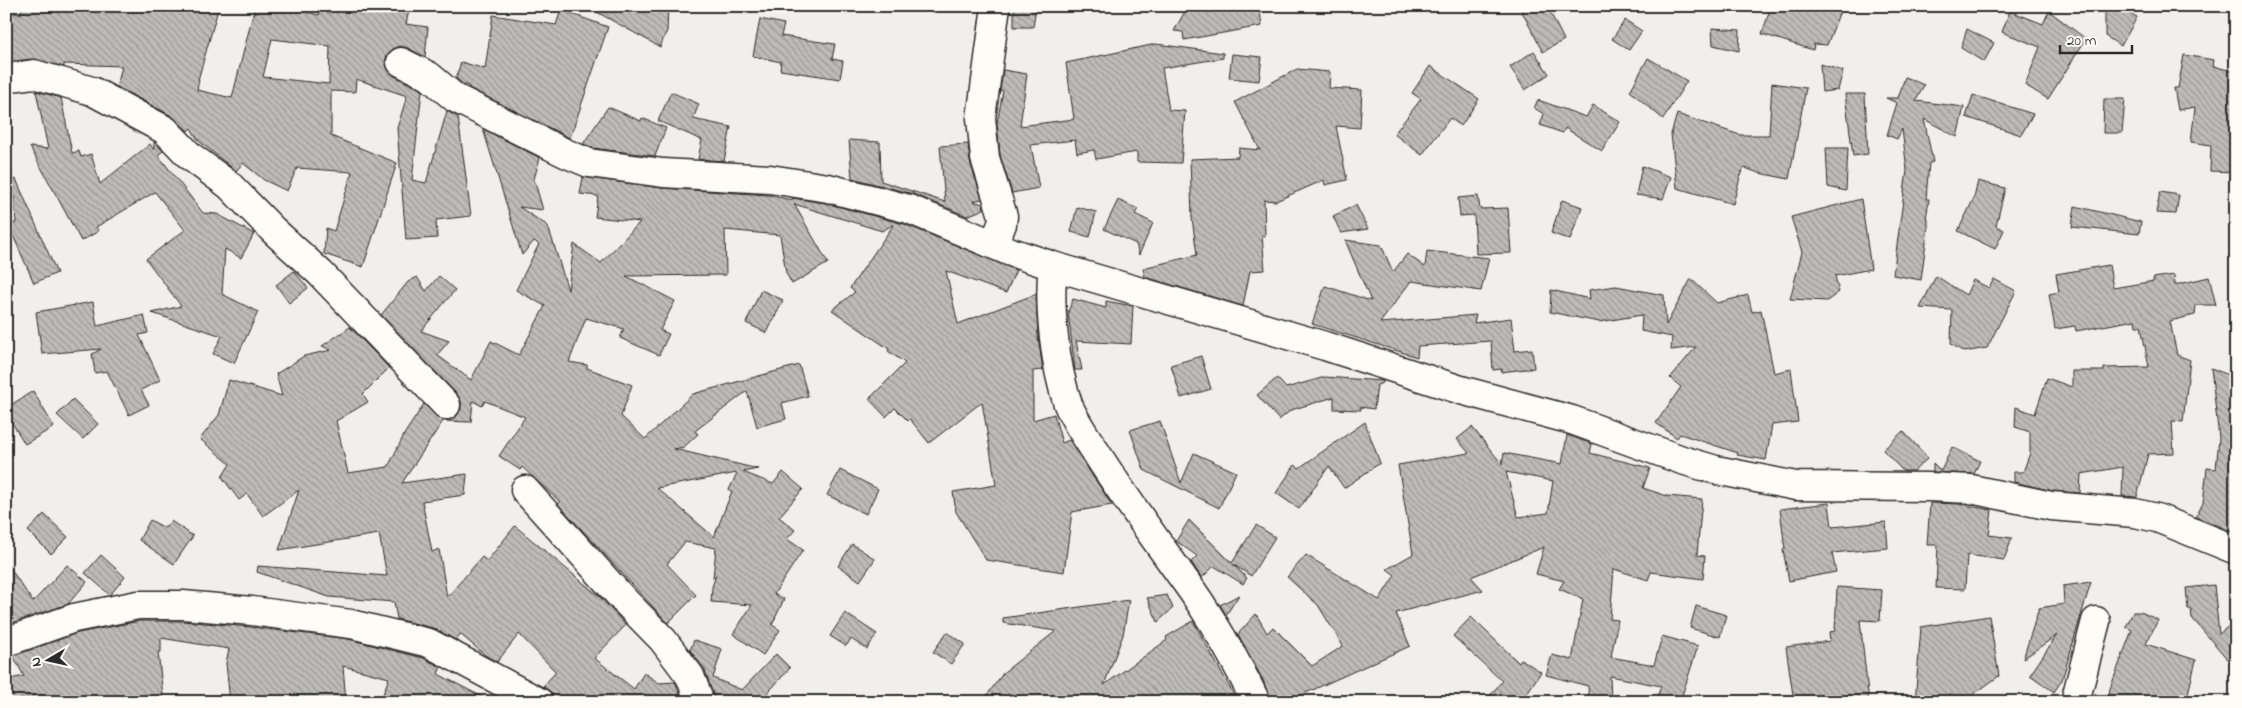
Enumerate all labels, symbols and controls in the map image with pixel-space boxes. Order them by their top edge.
scale bar [2060,22,2132,54]
text: 20 m [2067,30,2097,52]
north arrow [22,636,72,686]
text: N [26,655,48,668]

